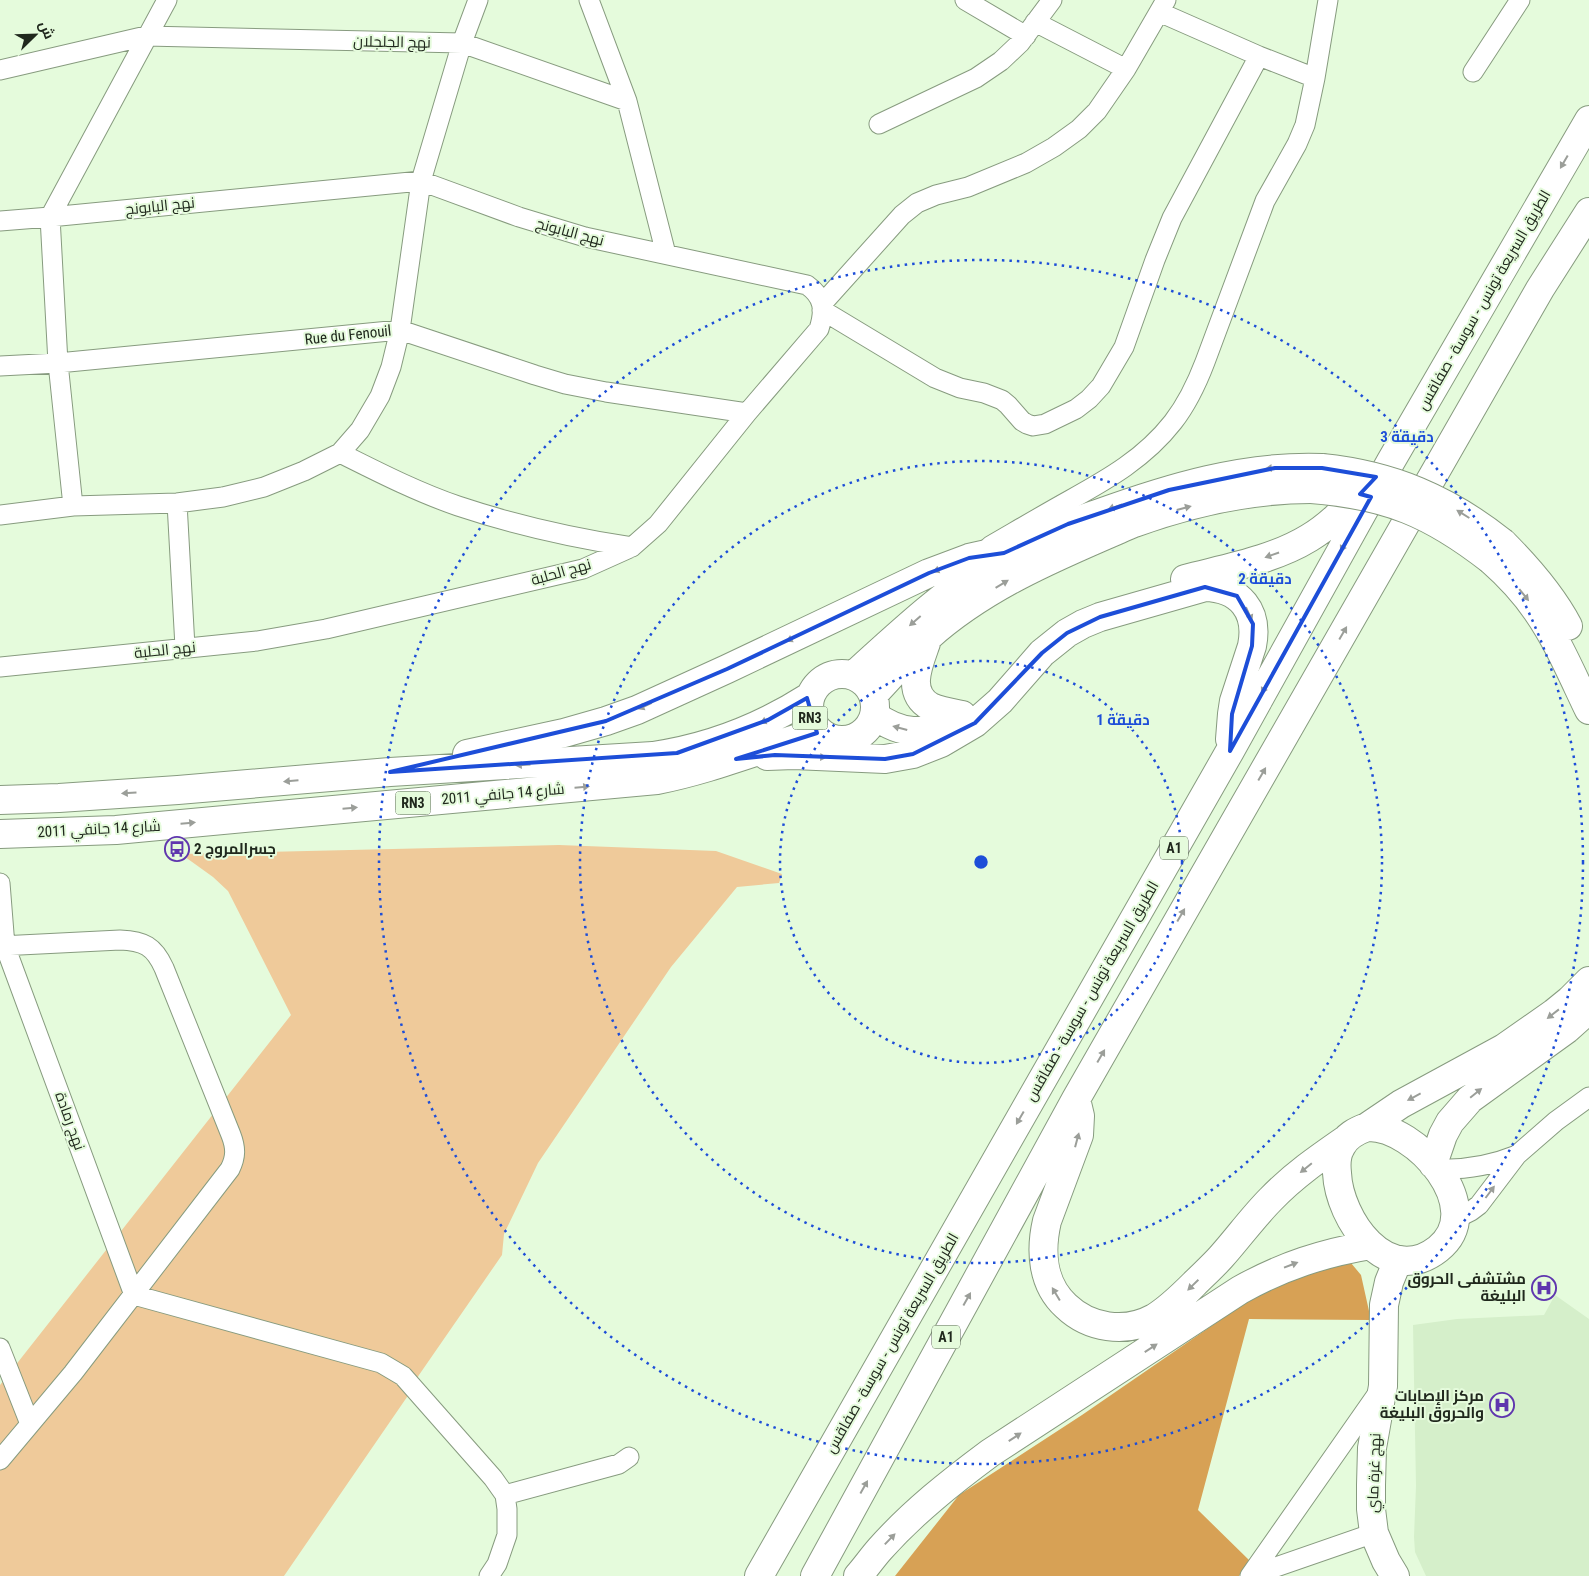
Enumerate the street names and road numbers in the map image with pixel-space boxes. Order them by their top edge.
street label: نهج الجلجلان [353,32,431,54]
street label: الطريق السريعة تونس - سوسة - صفاقس [1413,187,1555,414]
street label: نهج البابونج [124,193,196,221]
street label: نهج البابونج [533,214,606,252]
street label: Rue du Fenouil [304,322,392,348]
street label: نهج الحلبة [529,555,594,591]
street label: نهج الحلبة [133,638,197,664]
road number: RN3 [792,706,828,730]
street label: شارع 14 جانفي 2011 [441,780,566,811]
road number: RN3 [396,791,430,814]
street label: شارع 14 جانفي 2011 [37,817,161,844]
road number: A1 [1160,836,1188,860]
street label: الطريق السريعة تونس - سوسة - صفاقس [1021,878,1163,1105]
street label: نهج رمادة [49,1089,89,1153]
street label: الطريق السريعة تونس - سوسة - صفاقس [821,1230,963,1457]
road number: A1 [932,1325,960,1348]
street label: نهج غرة ماي [1364,1433,1387,1513]

